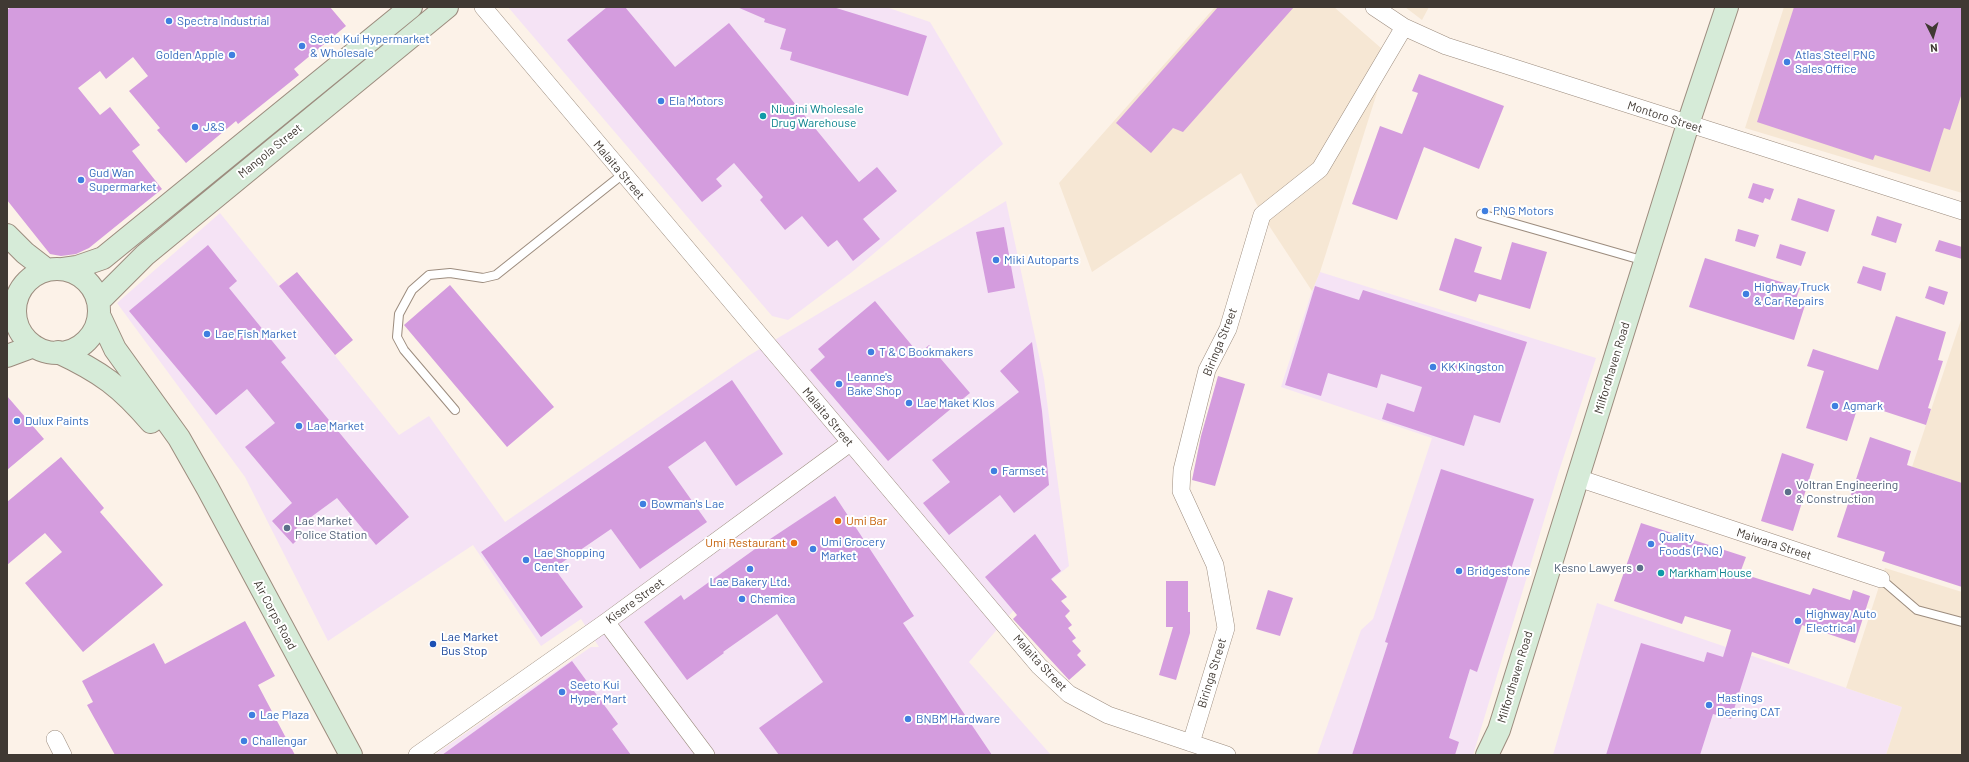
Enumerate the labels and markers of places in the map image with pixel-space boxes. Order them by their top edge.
place label: Spectra Industrial [177,14,269,28]
marker: Spectra Industrial [164,16,174,26]
place label: Seeto Kui Hypermarket & Wholesale [310,32,430,60]
marker: Seeto Kui Hypermarket & Wholesale [297,41,307,51]
place label: Golden Apple [156,48,224,62]
place label: Atlas Steel PNG Sales Office [1795,48,1875,76]
marker: Golden Apple [227,50,237,60]
marker: Atlas Steel PNG Sales Office [1782,57,1792,67]
place label: Ela Motors [669,94,723,108]
marker: Ela Motors [656,96,666,106]
place label: Niugini Wholesale Drug Warehouse [771,102,864,130]
marker: Niugini Wholesale Drug Warehouse [758,111,768,121]
place label: J&S [203,120,225,134]
marker: J&S [190,122,200,132]
place label: Gud Wan Supermarket [89,166,157,194]
marker: Gud Wan Supermarket [76,175,86,185]
place label: PNG Motors [1493,204,1554,218]
marker: PNG Motors [1480,206,1490,216]
place label: Miki Autoparts [1004,253,1079,267]
marker: Miki Autoparts [991,255,1001,265]
place label: Highway Truck & Car Repairs [1754,280,1829,308]
marker: Highway Truck & Car Repairs [1741,289,1751,299]
place label: Lae Fish Market [215,327,297,341]
marker: Lae Fish Market [202,329,212,339]
place label: T & C Bookmakers [879,345,973,359]
marker: T & C Bookmakers [866,347,876,357]
place label: KK Kingston [1441,360,1504,374]
marker: KK Kingston [1428,362,1438,372]
place label: Leanne's Bake Shop [847,370,902,398]
marker: Leanne's Bake Shop [834,379,844,389]
place label: Lae Maket Klos [917,396,995,410]
marker: Lae Maket Klos [904,398,914,408]
place label: Agmark [1843,399,1883,413]
marker: Agmark [1830,401,1840,411]
place label: Dulux Paints [25,414,89,428]
marker: Dulux Paints [12,416,22,426]
place label: Lae Market [307,419,364,433]
marker: Lae Market [294,421,304,431]
place label: Farmset [1002,464,1045,478]
marker: Farmset [989,466,999,476]
place label: Voltran Engineering & Construction [1796,478,1898,506]
marker: Voltran Engineering & Construction [1783,487,1793,497]
place label: Bowman's Lae [651,497,724,511]
marker: Bowman's Lae [638,499,648,509]
place label: Lae Market Police Station [295,514,367,542]
place label: Umi Bar [846,514,887,528]
marker: Umi Bar [833,516,843,526]
marker: Lae Market Police Station [282,523,292,533]
place label: Quality Foods (PNG) [1659,530,1722,558]
place label: Umi Grocery Market [821,535,885,563]
place label: Umi Restaurant [705,536,786,550]
marker: Umi Restaurant [789,538,799,548]
marker: Quality Foods (PNG) [1646,539,1656,549]
marker: Umi Grocery Market [808,544,818,554]
place label: Lae Shopping Center [534,546,605,574]
marker: Lae Shopping Center [521,555,531,565]
place label: Kesno Lawyers [1554,561,1632,575]
marker: Kesno Lawyers [1635,563,1645,573]
marker: Lae Bakery Ltd. [745,564,755,574]
place label: Bridgestone [1467,564,1530,578]
marker: Bridgestone [1454,566,1464,576]
place label: Markham House [1669,566,1752,580]
marker: Markham House [1656,568,1666,578]
place label: Lae Bakery Ltd. [710,575,790,589]
place label: Chemica [750,592,795,606]
marker: Chemica [737,594,747,604]
place label: Highway Auto Electrical [1806,607,1877,635]
marker: Highway Auto Electrical [1793,616,1803,626]
place label: Lae Market Bus Stop [441,630,498,658]
marker: Lae Market Bus Stop [428,639,438,649]
place label: Seeto Kui Hyper Mart [570,678,627,706]
marker: Seeto Kui Hyper Mart [557,687,567,697]
place label: Hastings Deering CAT [1717,691,1781,719]
marker: Hastings Deering CAT [1704,700,1714,710]
place label: Lae Plaza [260,708,309,722]
marker: Lae Plaza [247,710,257,720]
place label: BNBM Hardware [916,712,1000,726]
marker: BNBM Hardware [903,714,913,724]
place label: Challengar [252,734,307,748]
marker: Challengar [239,736,249,746]

